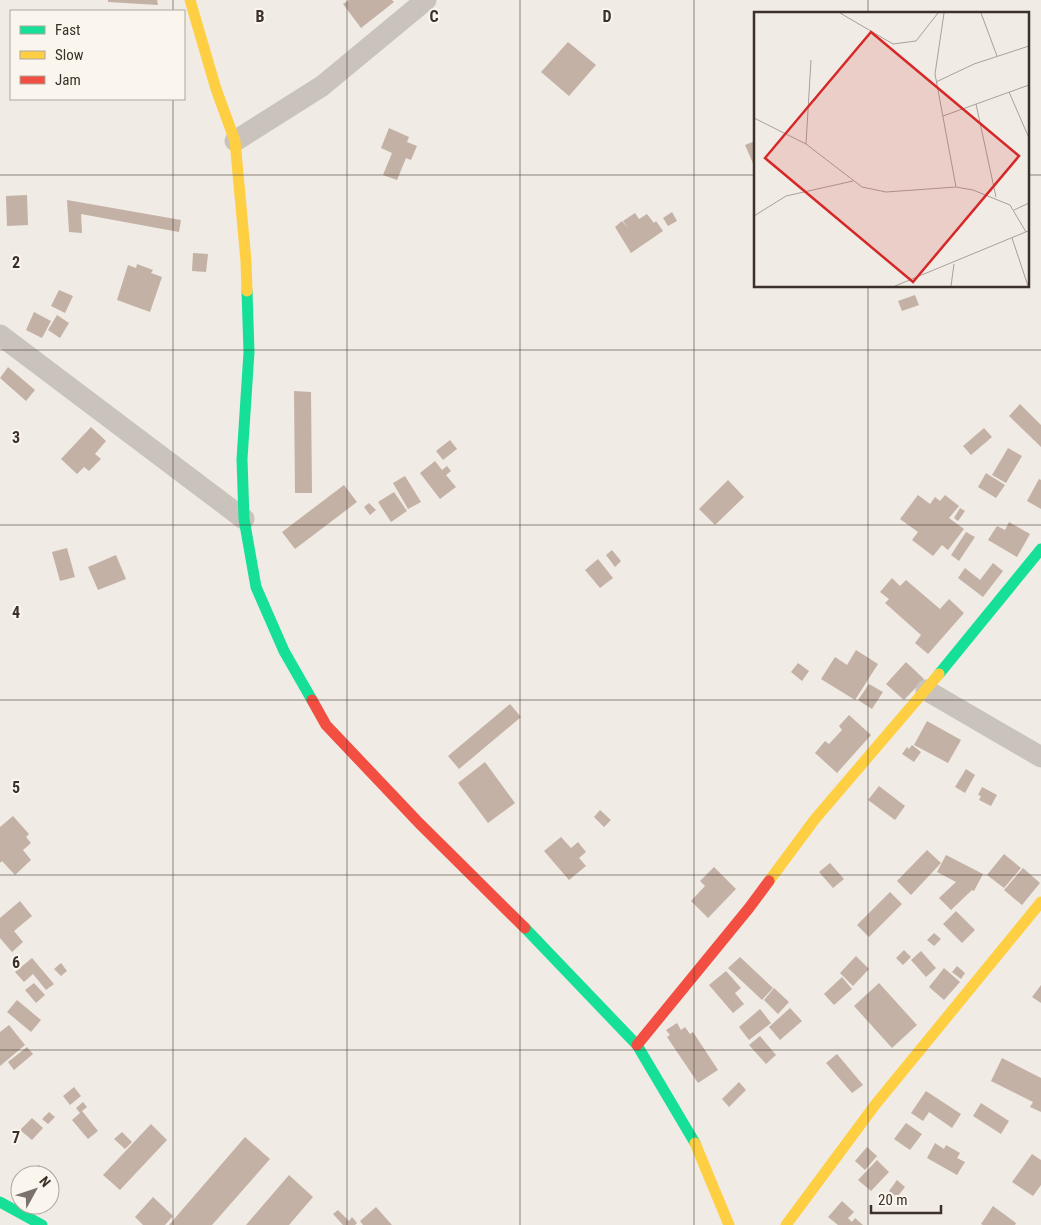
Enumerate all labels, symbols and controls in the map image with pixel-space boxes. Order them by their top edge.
text: B [256,7,265,26]
text: C [429,7,439,26]
text: D [602,7,612,26]
legend [10,10,185,100]
inset map [754,12,1028,288]
text: Fast [55,21,80,39]
text: Slow [55,46,84,64]
text: Jam [55,71,81,89]
text: 2 [12,253,20,272]
text: 3 [12,428,20,447]
text: 4 [12,603,20,622]
text: 5 [12,778,20,797]
text: 6 [12,953,20,972]
text: 7 [12,1128,20,1147]
north arrow [10,1165,60,1215]
text: N [36,1173,54,1190]
scale bar [871,1182,941,1214]
text: 20 m [878,1191,908,1209]

